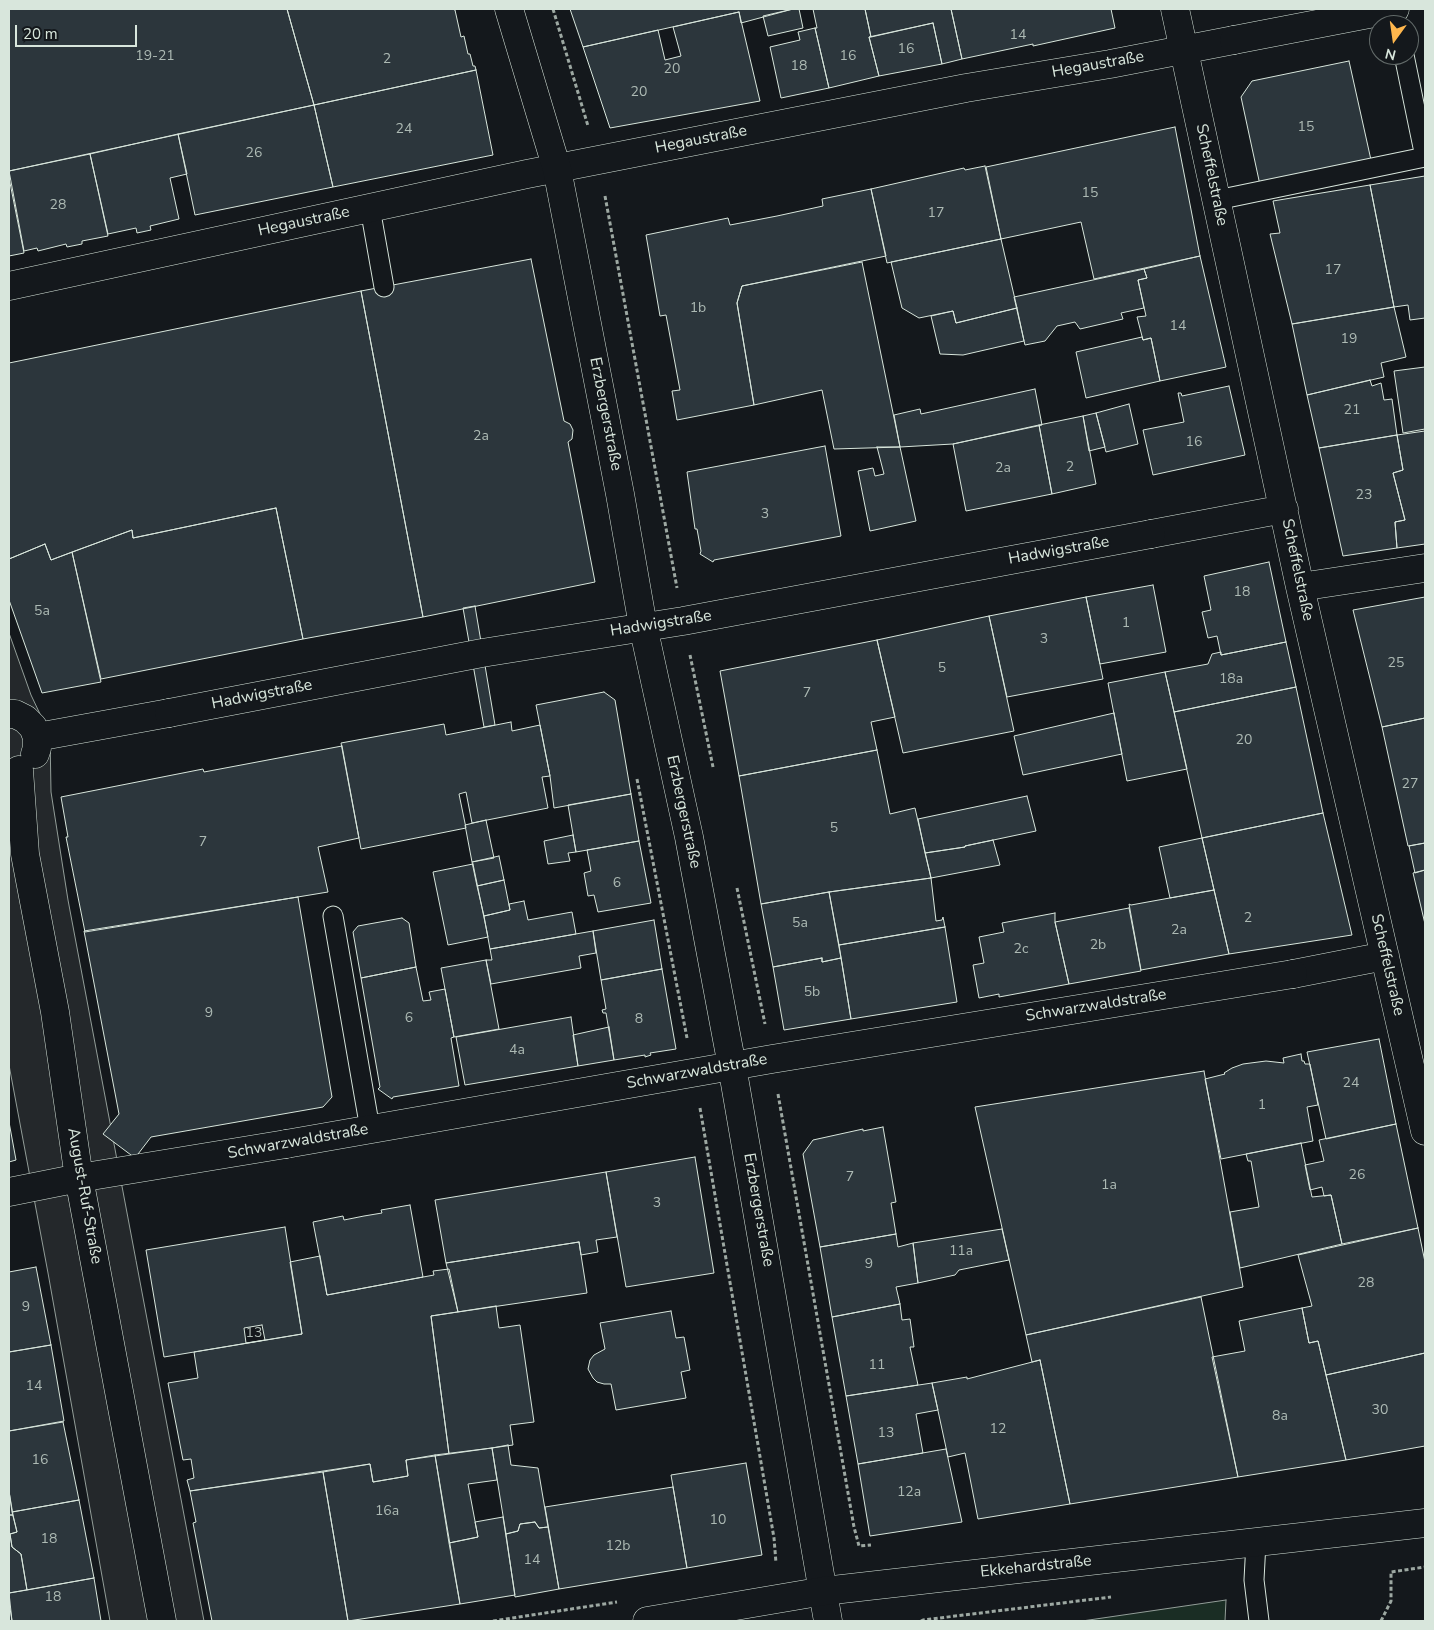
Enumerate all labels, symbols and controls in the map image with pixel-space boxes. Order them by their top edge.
scale bar [18,15,140,47]
north arrow [1369,15,1419,65]
text: 20 m [23,24,58,44]
house number: 14 [1010,28,1026,44]
house number: 16 [898,42,914,58]
text: N [1383,44,1398,65]
street label: Hegaustraße [1050,47,1146,83]
house number: 19-21 [135,49,175,65]
house number: 16 [840,49,856,65]
house number: 2 [383,52,391,68]
house number: 18 [791,59,807,75]
house number: 20 [664,62,680,78]
house number: 20 [631,85,647,101]
house number: 15 [1298,120,1314,136]
house number: 24 [396,122,412,138]
street label: Hegaustraße [653,122,749,158]
street label: Scheffelstraße [1191,122,1231,228]
house number: 26 [246,146,262,162]
house number: 15 [1082,186,1098,202]
house number: 28 [50,198,66,214]
street label: Hegaustraße [256,203,352,241]
house number: 17 [928,206,944,222]
house number: 17 [1325,263,1341,279]
house number: 1b [690,301,706,317]
house number: 14 [1170,319,1186,335]
house number: 19 [1341,332,1357,348]
street label: Erzbergerstraße [585,356,625,472]
house number: 21 [1344,403,1360,419]
house number: 2a [473,429,489,445]
house number: 16 [1186,435,1202,451]
house number: 2 [1066,460,1074,476]
house number: 2a [995,461,1011,477]
house number: 23 [1356,488,1372,504]
house number: 3 [761,507,769,523]
street label: Scheffelstraße [1277,517,1317,623]
street label: Hadwigstraße [1007,533,1111,569]
house number: 18 [1234,585,1250,601]
house number: 5a [34,604,50,620]
street label: Hadwigstraße [609,607,713,641]
house number: 1 [1122,616,1130,632]
house number: 3 [1040,632,1048,648]
house number: 25 [1388,656,1404,672]
house number: 5 [938,661,946,677]
house number: 18a [1219,672,1243,688]
street label: Hadwigstraße [210,676,314,714]
house number: 7 [803,686,811,702]
house number: 20 [1236,733,1252,749]
street label: Erzbergerstraße [662,754,704,870]
house number: 27 [1402,777,1418,793]
house number: 5 [830,821,838,837]
house number: 7 [199,835,207,851]
house number: 6 [613,876,621,892]
house number: 2 [1244,911,1252,927]
street label: Scheffelstraße [1366,912,1408,1018]
house number: 5a [792,916,808,932]
house number: 2a [1171,923,1187,939]
house number: 2b [1090,938,1106,954]
house number: 2c [1014,942,1028,958]
house number: 5b [804,985,820,1001]
street label: Schwarzwaldstraße [1024,985,1168,1027]
house number: 9 [205,1006,213,1022]
house number: 6 [405,1011,413,1027]
house number: 8 [635,1012,643,1028]
house number: 4a [509,1043,525,1059]
street label: Schwarzwaldstraße [625,1050,769,1094]
house number: 24 [1343,1076,1359,1092]
house number: 1 [1258,1098,1266,1114]
street label: Schwarzwaldstraße [226,1120,370,1164]
street label: August-Ruf-Straße [63,1126,105,1266]
street label: Erzbergerstraße [739,1152,777,1268]
house number: 26 [1349,1168,1365,1184]
house number: 7 [846,1170,854,1186]
house number: 1a [1101,1178,1117,1194]
house number: 3 [653,1196,661,1212]
house number: 11a [949,1244,973,1260]
house number: 9 [865,1257,873,1273]
house number: 28 [1358,1276,1374,1292]
house number: 9 [22,1300,30,1316]
house number: 13 [246,1326,262,1342]
house number: 11 [869,1358,885,1374]
house number: 14 [26,1379,42,1395]
house number: 30 [1372,1403,1388,1419]
house number: 8a [1272,1409,1288,1425]
house number: 12 [990,1422,1006,1438]
house number: 13 [878,1426,894,1442]
house number: 16 [32,1453,48,1469]
house number: 12a [897,1485,921,1501]
house number: 16a [375,1504,399,1520]
house number: 10 [710,1513,726,1529]
house number: 18 [41,1532,57,1548]
house number: 12b [606,1539,630,1555]
street label: Ekkehardstraße [979,1552,1093,1582]
house number: 14 [524,1553,540,1569]
house number: 18 [45,1590,61,1606]

